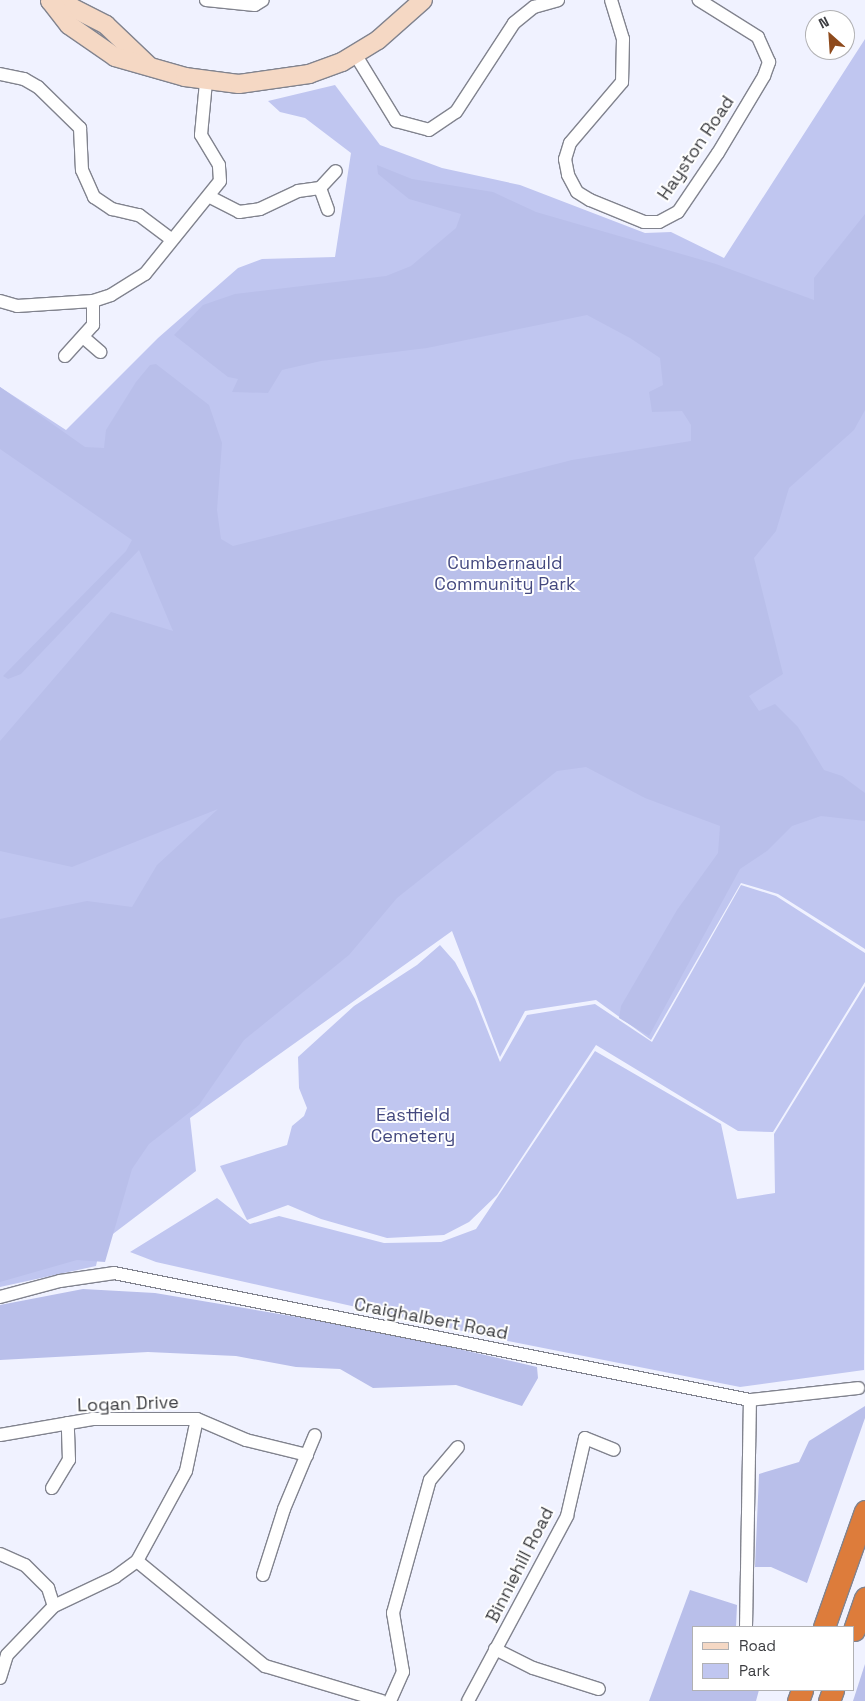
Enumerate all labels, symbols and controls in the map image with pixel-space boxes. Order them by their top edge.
north arrow [805,10,855,60]
text: N [816,12,832,33]
street label: Hayston Road [653,92,739,204]
park label: Cumbernauld Community Park [434,553,576,596]
park label: Eastfield Cemetery [371,1105,455,1148]
street label: Craighalbert Road [352,1293,510,1345]
street label: Logan Drive [77,1391,179,1417]
street label: Binniehill Road [482,1504,558,1626]
legend [692,1626,855,1691]
text: Road [739,1636,776,1655]
text: Park [739,1661,770,1680]

